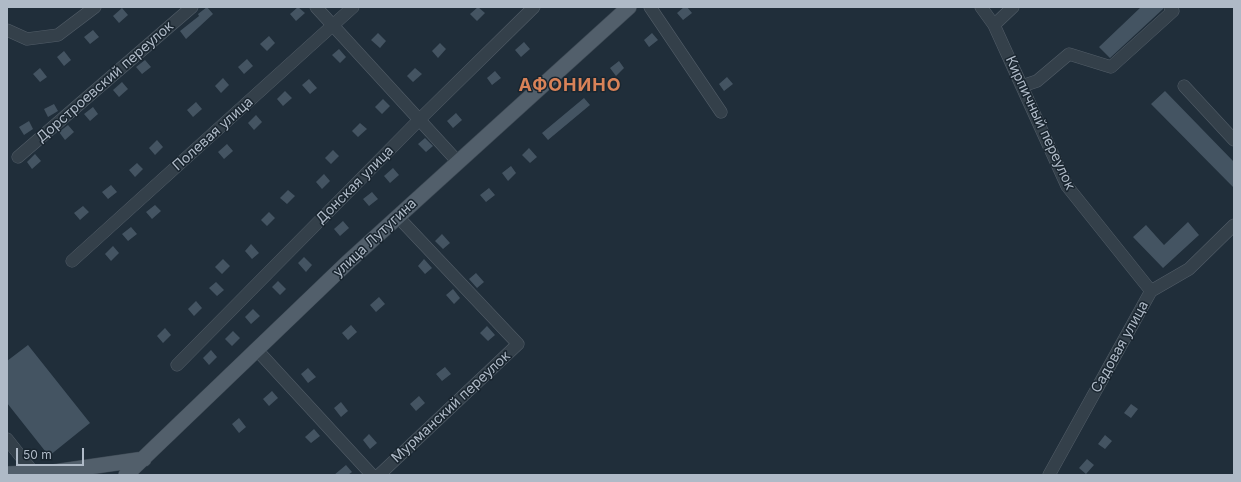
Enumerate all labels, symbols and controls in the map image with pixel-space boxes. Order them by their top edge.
street label: Дорстроевский переулок [33,18,177,146]
street label: Кирпичный переулок [1002,53,1078,193]
district label: АФОНИНО [518,75,622,97]
street label: Полевая улица [169,94,257,174]
street label: Донская улица [313,143,397,227]
street label: улица Лутугина [330,195,420,281]
street label: Садовая улица [1088,298,1152,396]
street label: Мурманский переулок [388,348,514,466]
scale bar [18,440,86,466]
text: 50 m [23,447,52,462]

